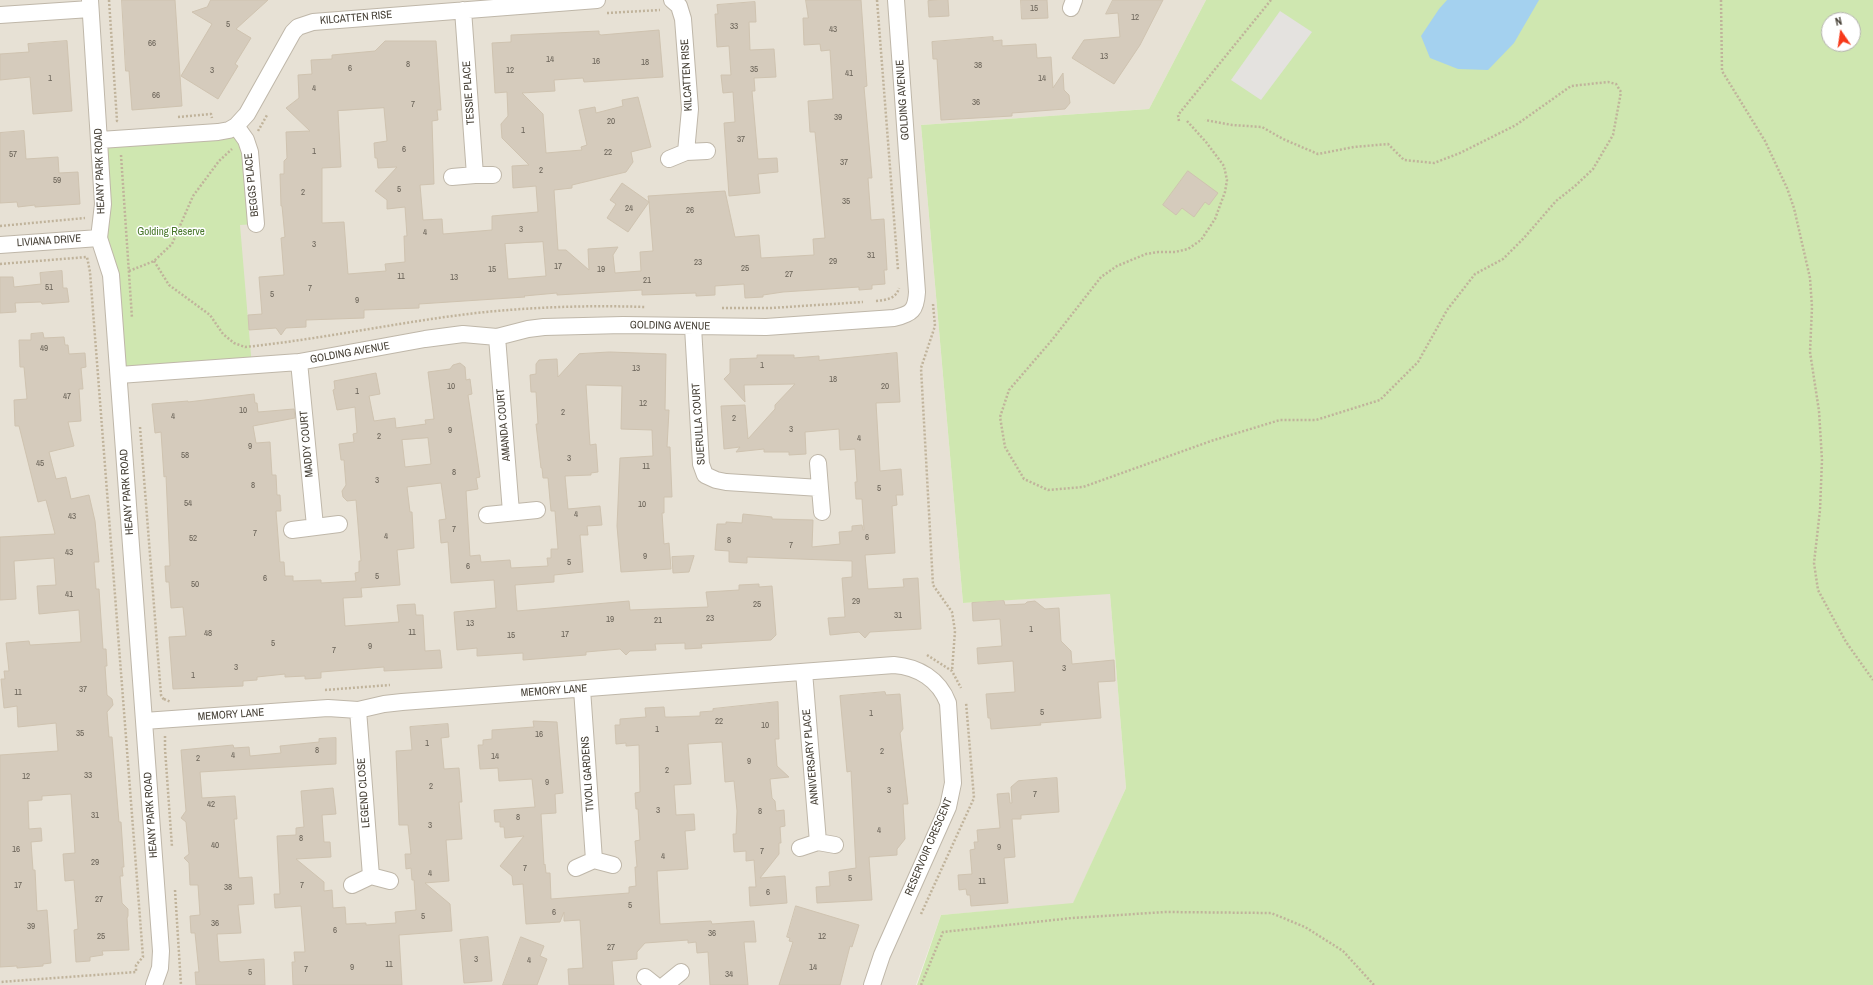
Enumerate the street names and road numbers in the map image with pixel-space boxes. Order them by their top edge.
street label: KILCATTEN RISE [319,8,393,28]
street label: KILCATTEN RISE [679,38,695,112]
street label: GOLDING AVENUE [894,59,912,141]
street label: TESSIE PLACE [460,61,478,125]
street label: HEANY PARK ROAD [92,128,108,214]
street label: BEGGS PLACE [242,152,262,218]
street label: LIVIANA DRIVE [16,232,82,250]
street label: GOLDING AVENUE [630,319,710,333]
street label: GOLDING AVENUE [309,340,391,366]
street label: SUERULLA COURT [690,383,708,465]
street label: AMANDA COURT [494,388,514,462]
street label: MADDY COURT [298,410,316,478]
street label: HEANY PARK ROAD [117,449,137,535]
street label: MEMORY LANE [520,682,588,700]
street label: MEMORY LANE [197,706,265,724]
street label: ANNIVERSARY PLACE [800,708,822,806]
street label: TIVOLI GARDENS [579,736,597,812]
street label: LEGEND CLOSE [355,758,373,828]
street label: HEANY PARK ROAD [141,772,161,858]
street label: RESERVOIR CRESCENT [902,796,956,898]

